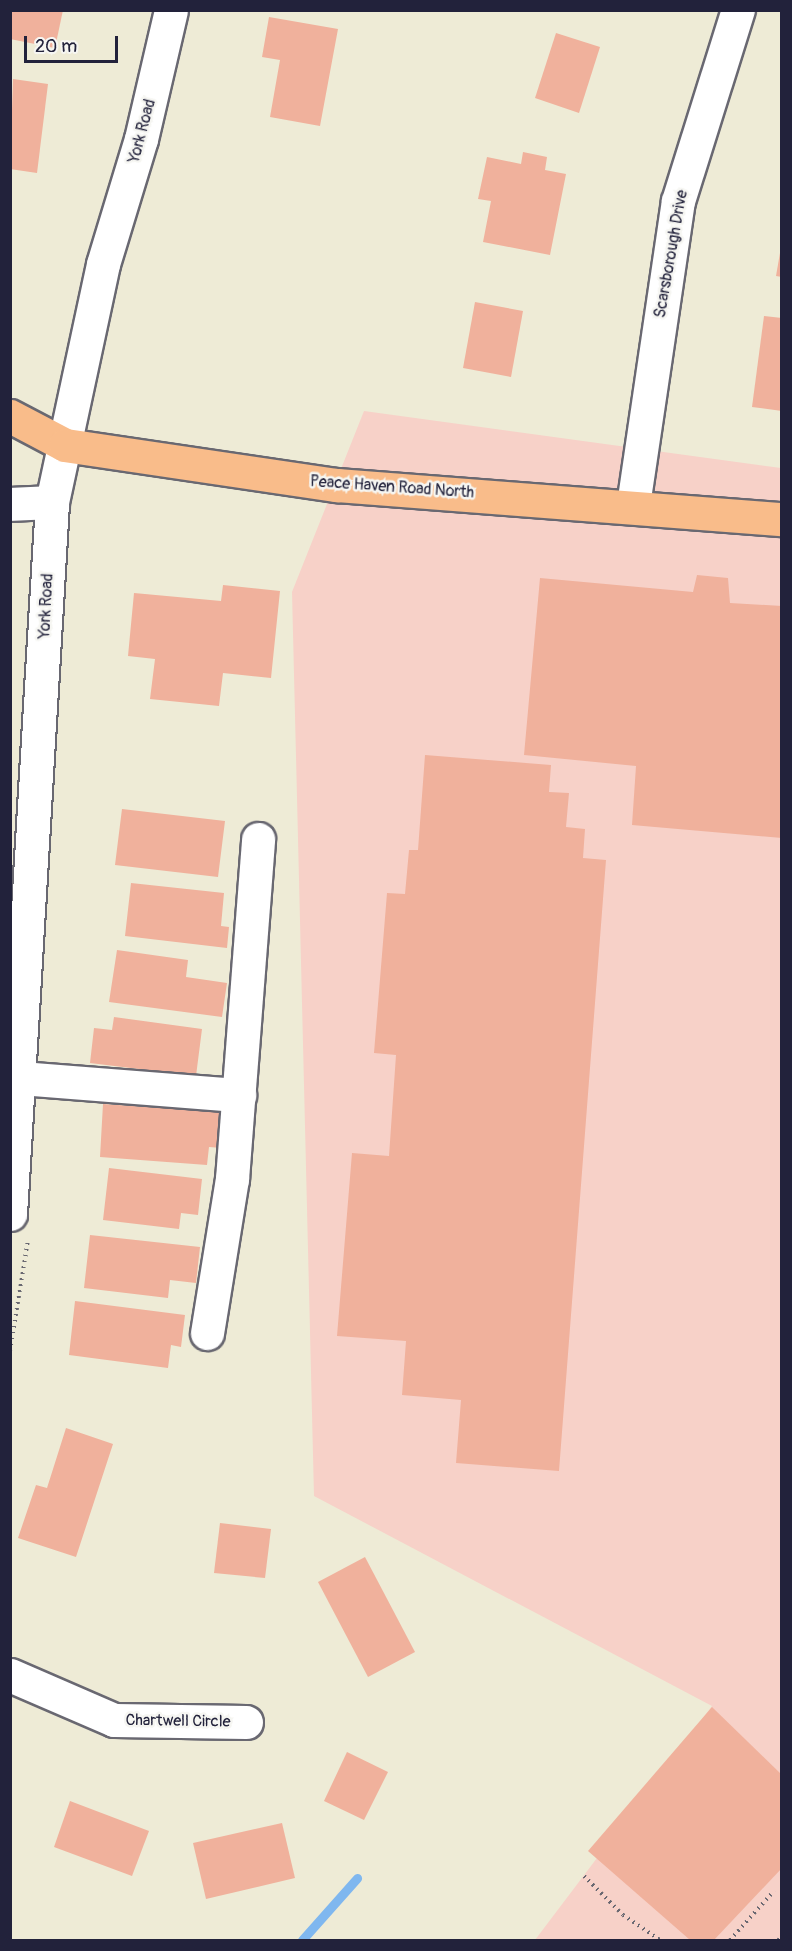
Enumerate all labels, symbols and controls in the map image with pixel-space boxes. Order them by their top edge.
scale bar [27,24,122,62]
text: 20 m [35,35,77,58]
street label: York Road [124,97,160,165]
street label: Scarsborough Drive [650,189,692,319]
street label: Peace Haven Road North [309,472,475,502]
street label: York Road [35,573,57,639]
street label: Chartwell Circle [125,1710,231,1732]

